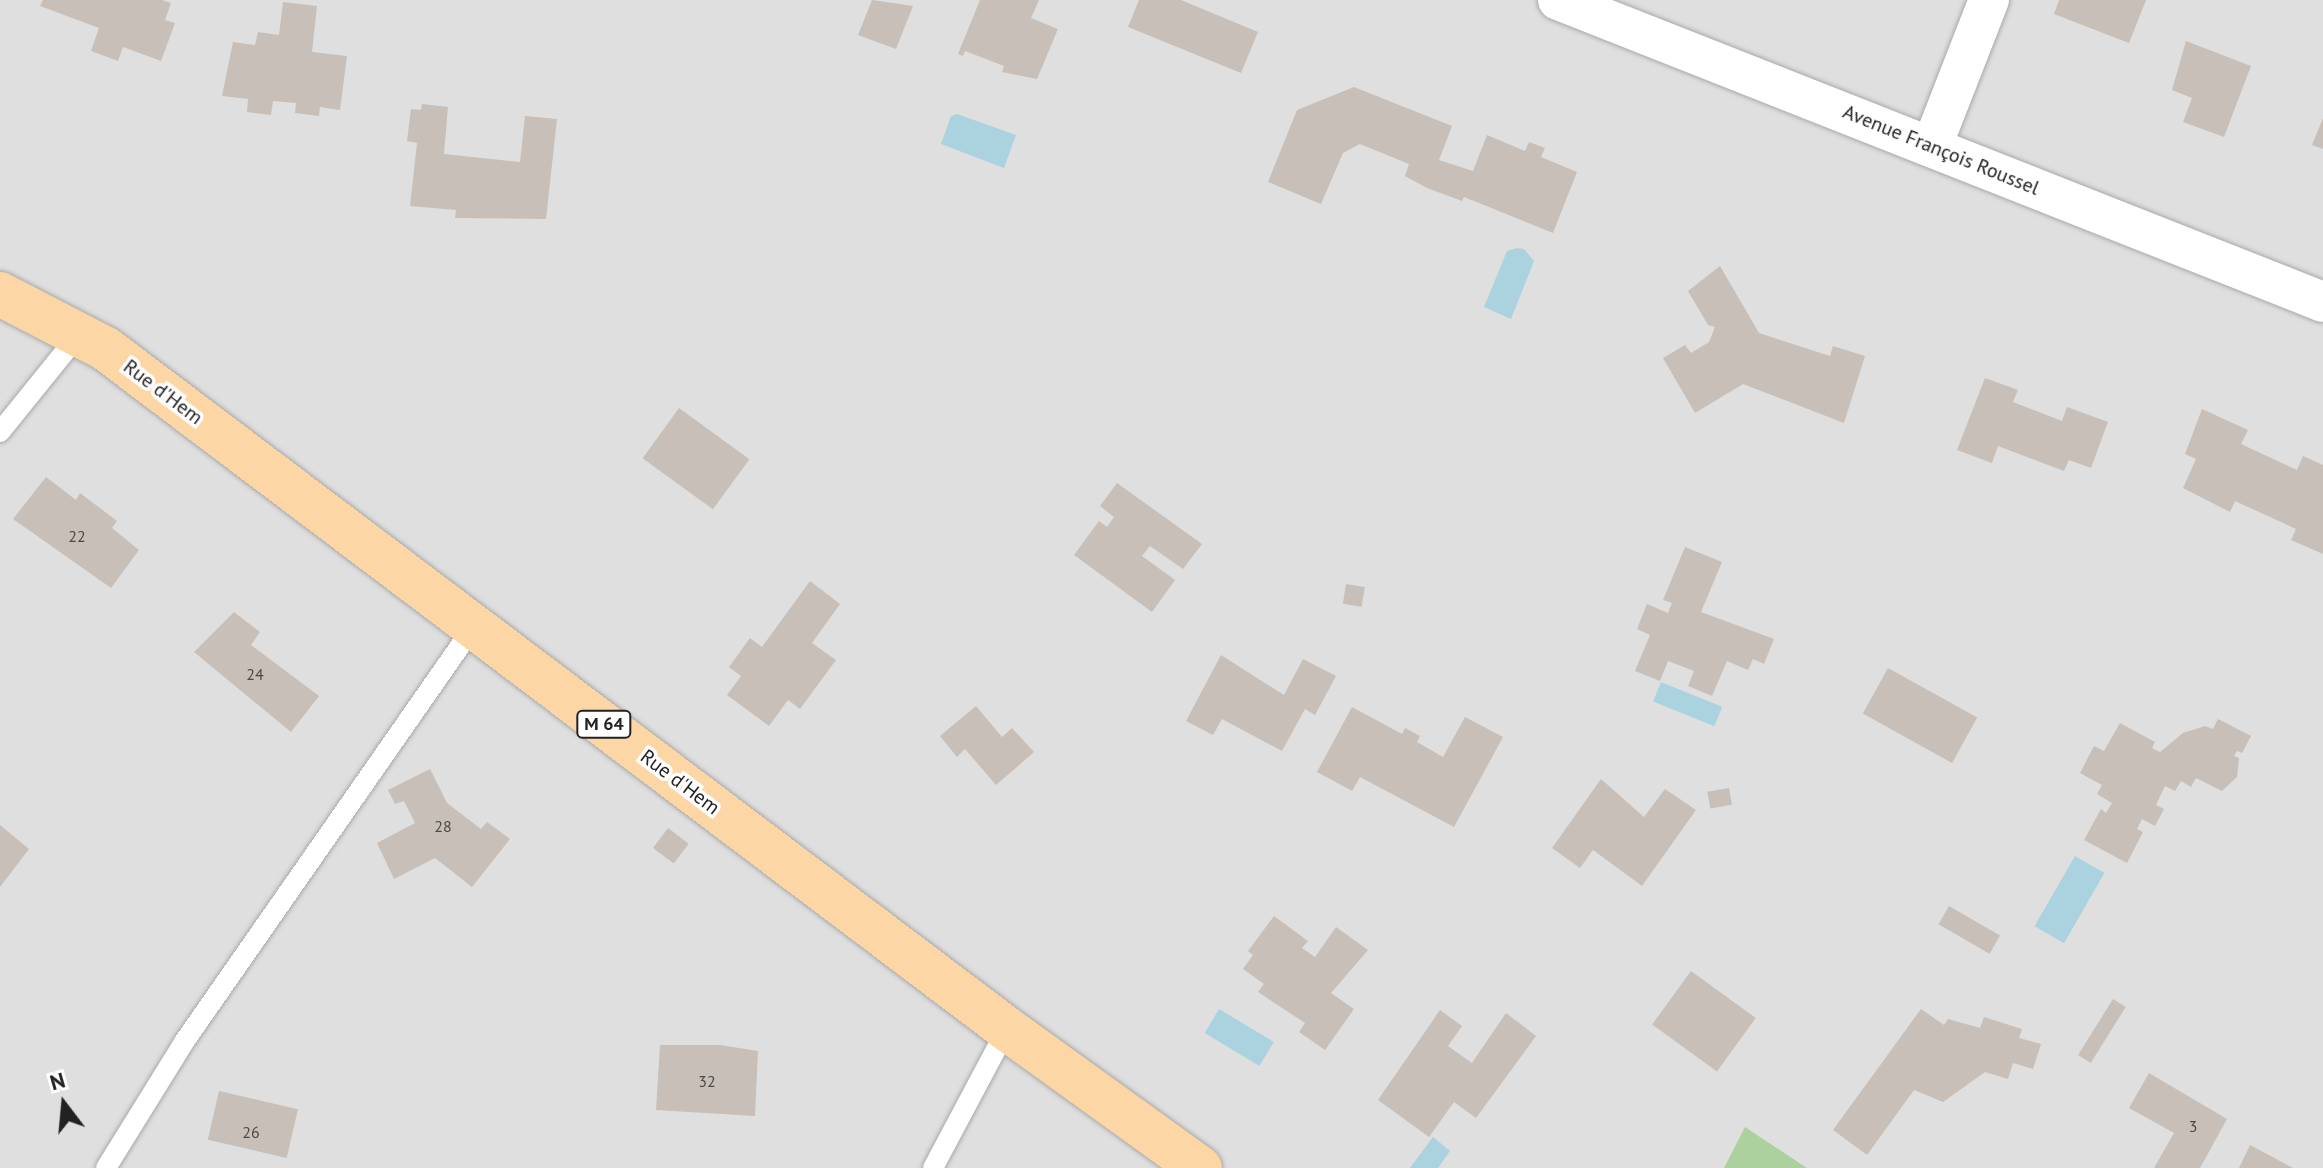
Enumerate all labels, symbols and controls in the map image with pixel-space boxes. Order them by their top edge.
street label: Avenue François Roussel [1839,100,2043,200]
street label: Rue d'Hem [119,354,207,430]
house number: 22 [68,526,86,546]
house number: 24 [246,664,264,684]
road number: M 64 [576,710,632,738]
street label: Rue d'Hem [636,744,724,820]
house number: 28 [434,816,452,836]
north arrow [24,1064,104,1144]
text: N [47,1065,68,1096]
house number: 32 [698,1071,716,1091]
house number: 3 [2189,1116,2197,1136]
house number: 26 [242,1122,260,1142]

